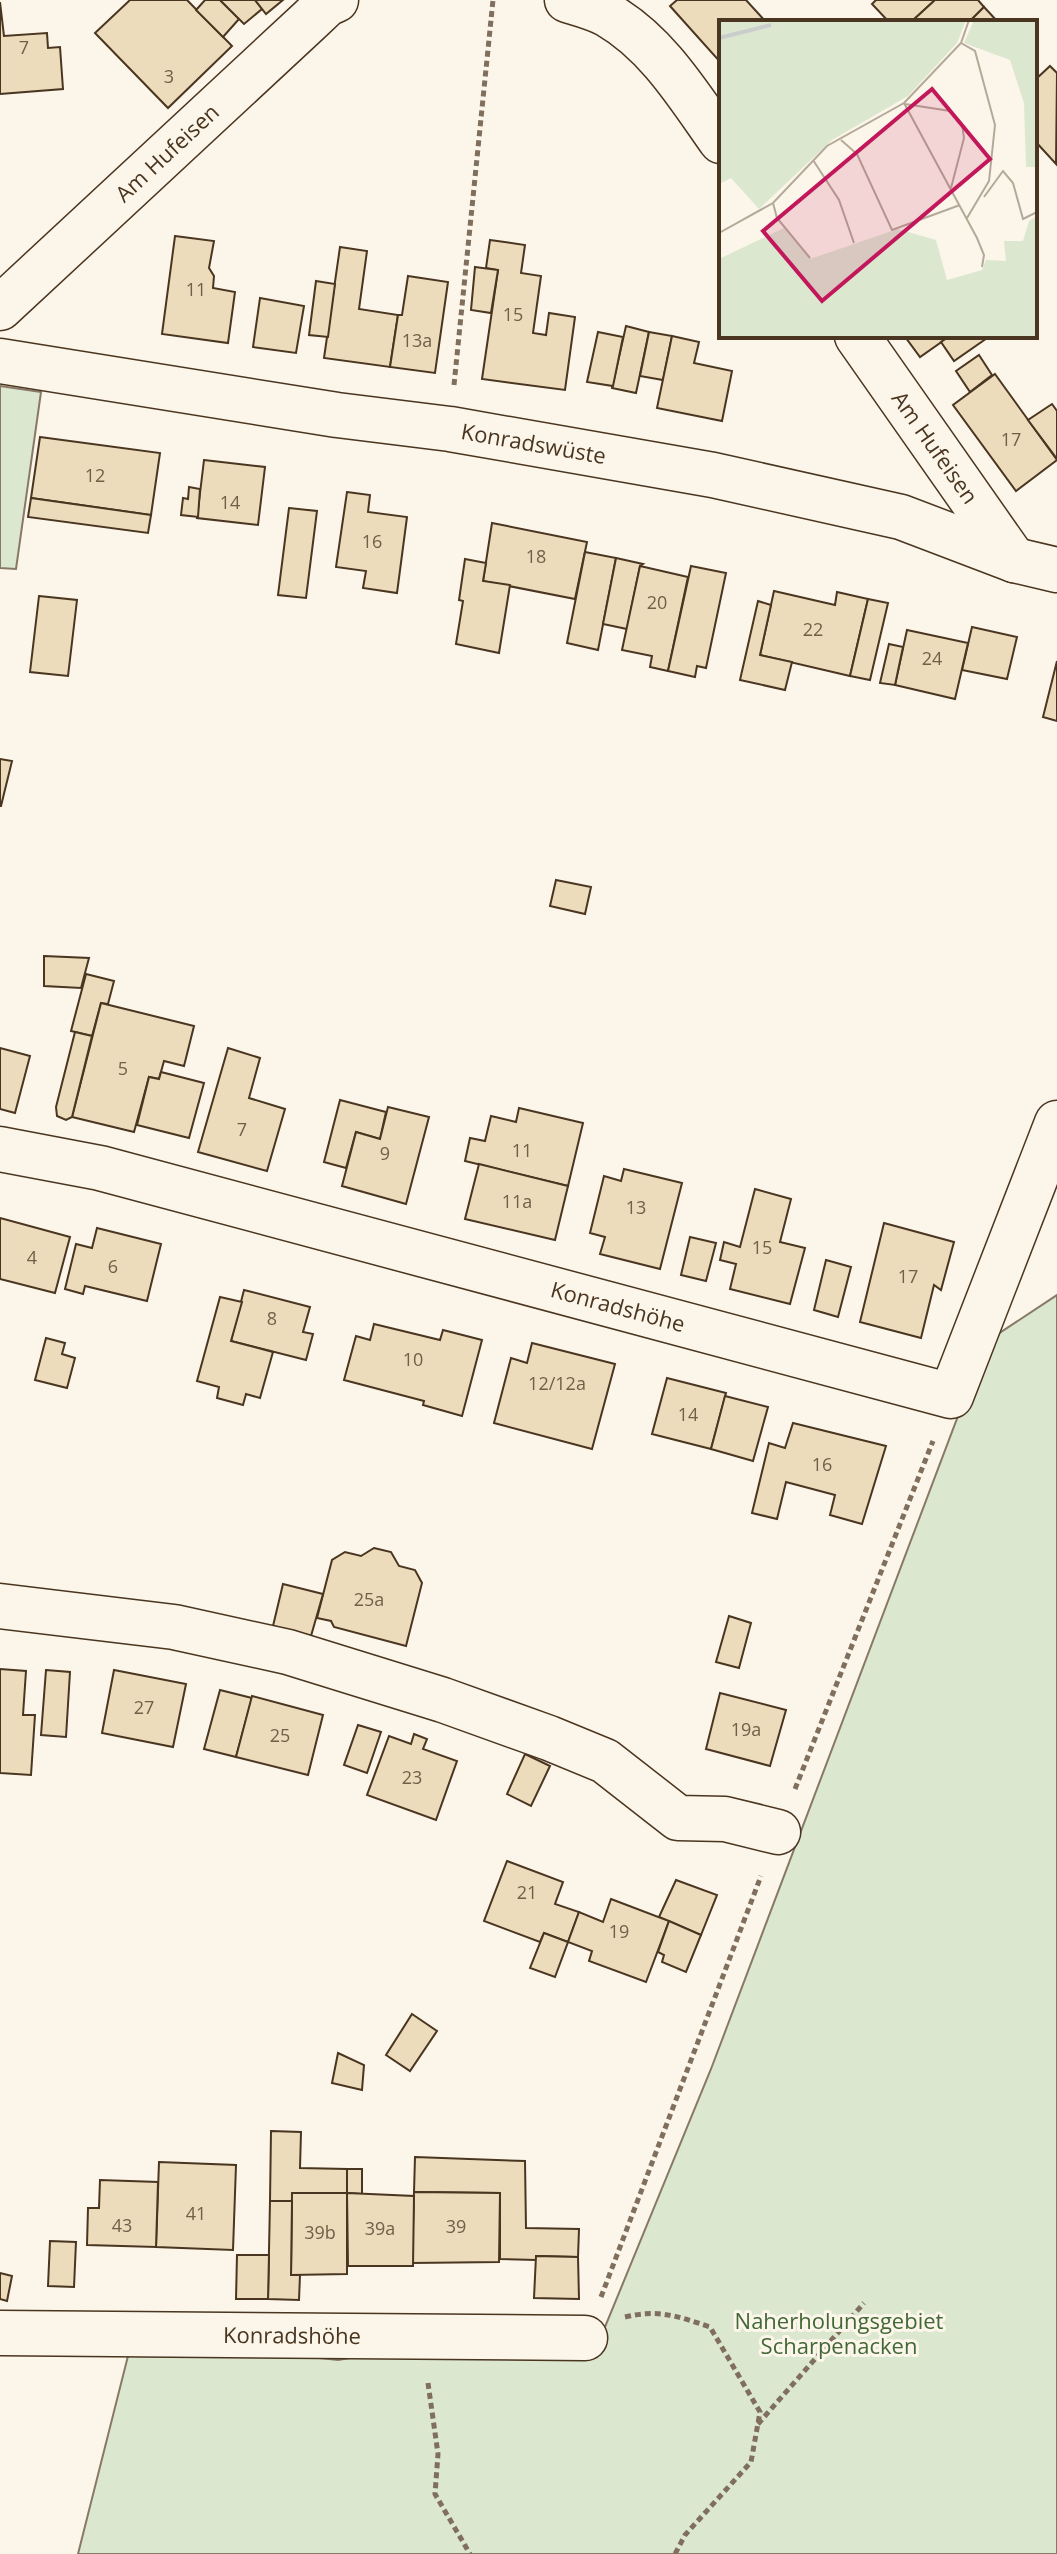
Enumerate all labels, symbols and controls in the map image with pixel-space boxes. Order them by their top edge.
inset map [719,20,1037,338]
house number: 7 [19,35,29,59]
house number: 3 [164,64,174,88]
street label: Am Hufeisen [108,96,225,208]
house number: 11 [186,277,206,301]
house number: 15 [503,302,523,326]
house number: 13a [402,328,432,352]
street label: Am Hufeisen [886,384,986,509]
street label: Konradswüste [459,415,609,470]
house number: 17 [1001,427,1021,451]
house number: 12 [85,463,105,487]
house number: 14 [220,490,240,514]
house number: 16 [362,529,382,553]
house number: 18 [526,544,546,568]
house number: 20 [647,590,667,614]
house number: 22 [803,617,823,641]
house number: 24 [922,646,942,670]
house number: 5 [118,1056,128,1080]
house number: 7 [237,1117,247,1141]
house number: 11 [512,1138,532,1162]
house number: 9 [380,1141,390,1165]
house number: 11a [502,1189,532,1213]
house number: 13 [626,1195,646,1219]
house number: 15 [752,1235,772,1259]
house number: 4 [27,1245,37,1269]
house number: 6 [108,1254,118,1278]
house number: 17 [898,1264,918,1288]
street label: Konradshöhe [548,1273,689,1338]
house number: 8 [267,1306,277,1330]
house number: 10 [403,1347,423,1371]
house number: 12/12a [528,1371,586,1395]
house number: 14 [678,1402,698,1426]
house number: 16 [812,1452,832,1476]
house number: 25a [354,1587,384,1611]
house number: 27 [134,1695,154,1719]
house number: 19a [731,1717,761,1741]
house number: 25 [270,1723,290,1747]
house number: 23 [402,1765,422,1789]
house number: 21 [517,1880,537,1904]
house number: 19 [609,1919,629,1943]
house number: 41 [186,2201,206,2225]
house number: 43 [112,2213,132,2237]
house number: 39 [446,2214,466,2238]
house number: 39a [365,2216,395,2240]
house number: 39b [304,2220,336,2244]
park label: Naherholungsgebiet Scharpenacken [735,2305,944,2360]
street label: Konradshöhe [223,2319,361,2350]

